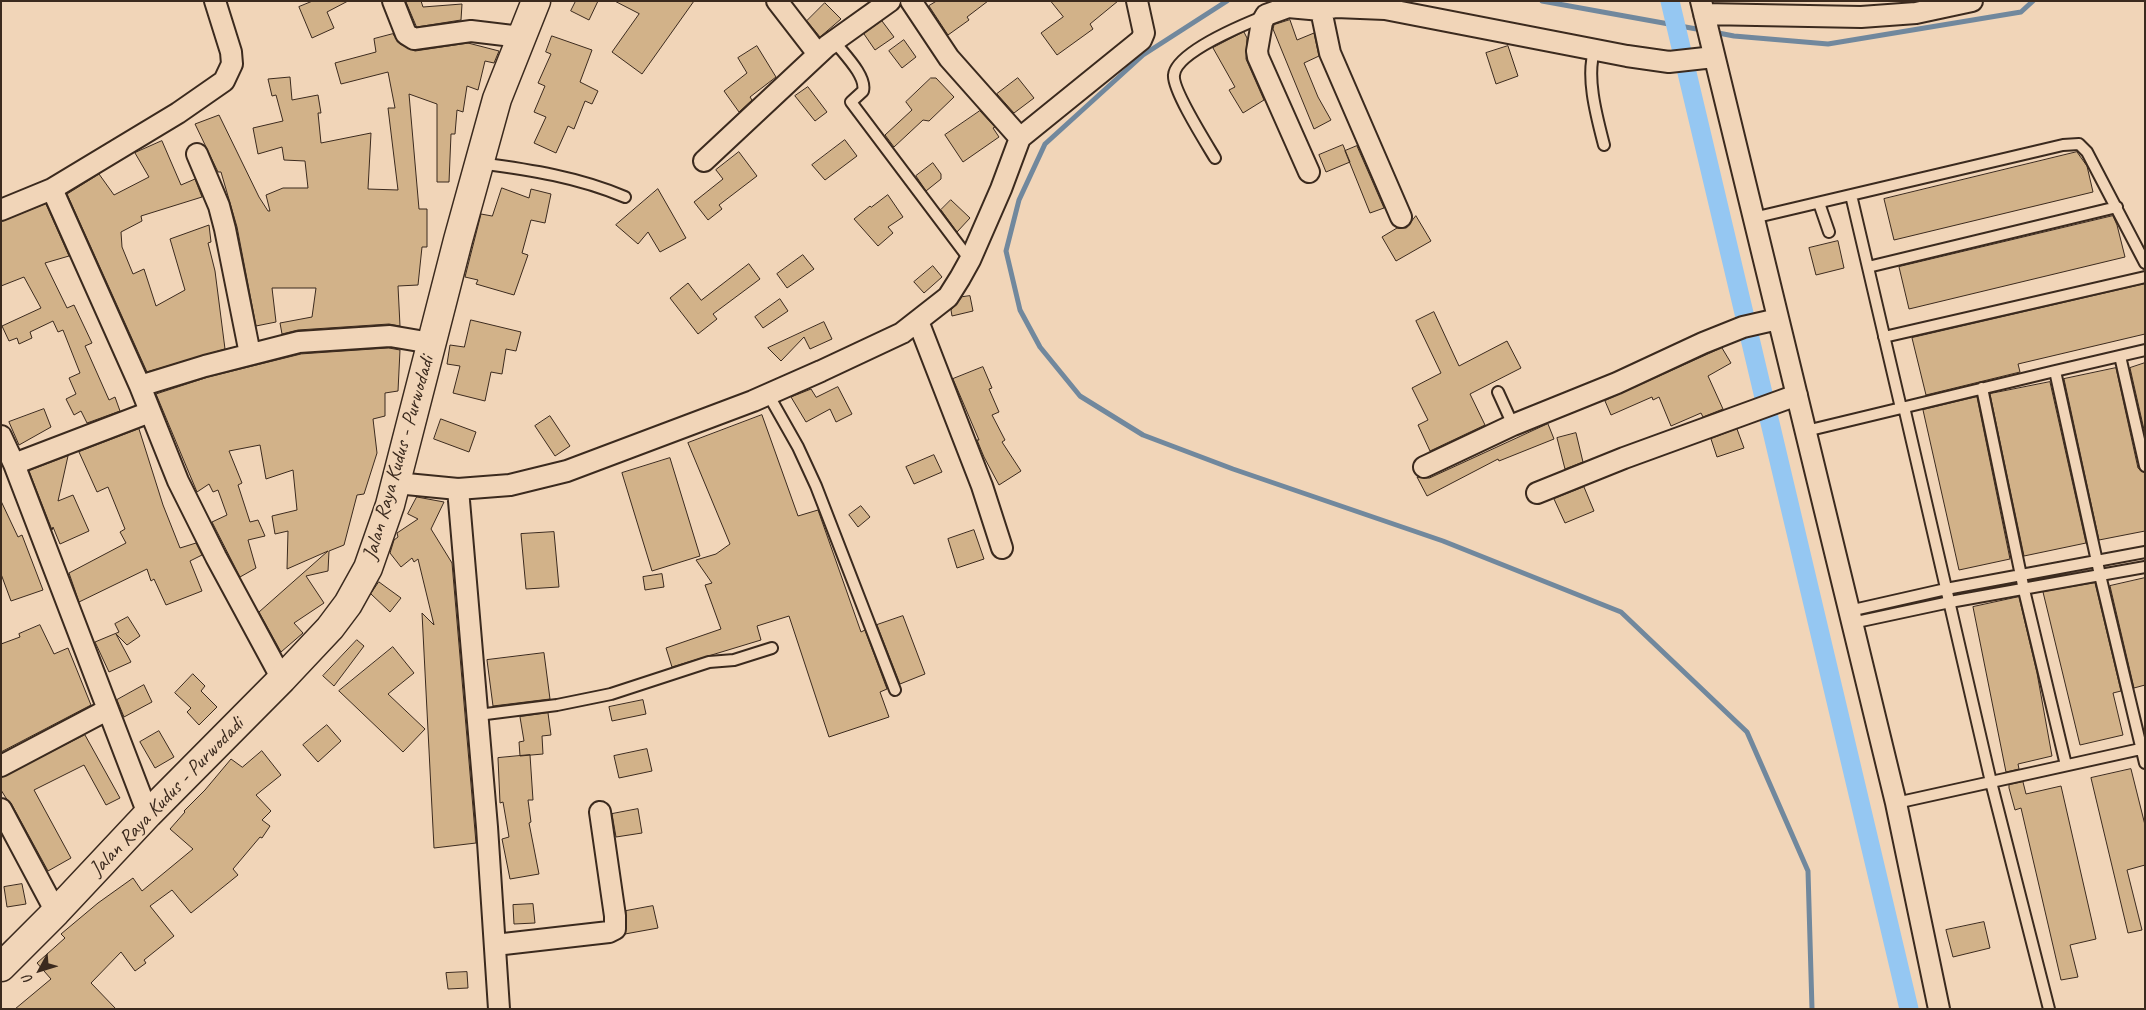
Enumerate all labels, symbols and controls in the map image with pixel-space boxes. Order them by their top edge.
street label: Jalan Raya Kudus - Purwodadi [358,353,440,563]
street label: Jalan Raya Kudus - Purwodadi [85,712,249,882]
north arrow [15,945,65,995]
text: U [19,972,37,988]

